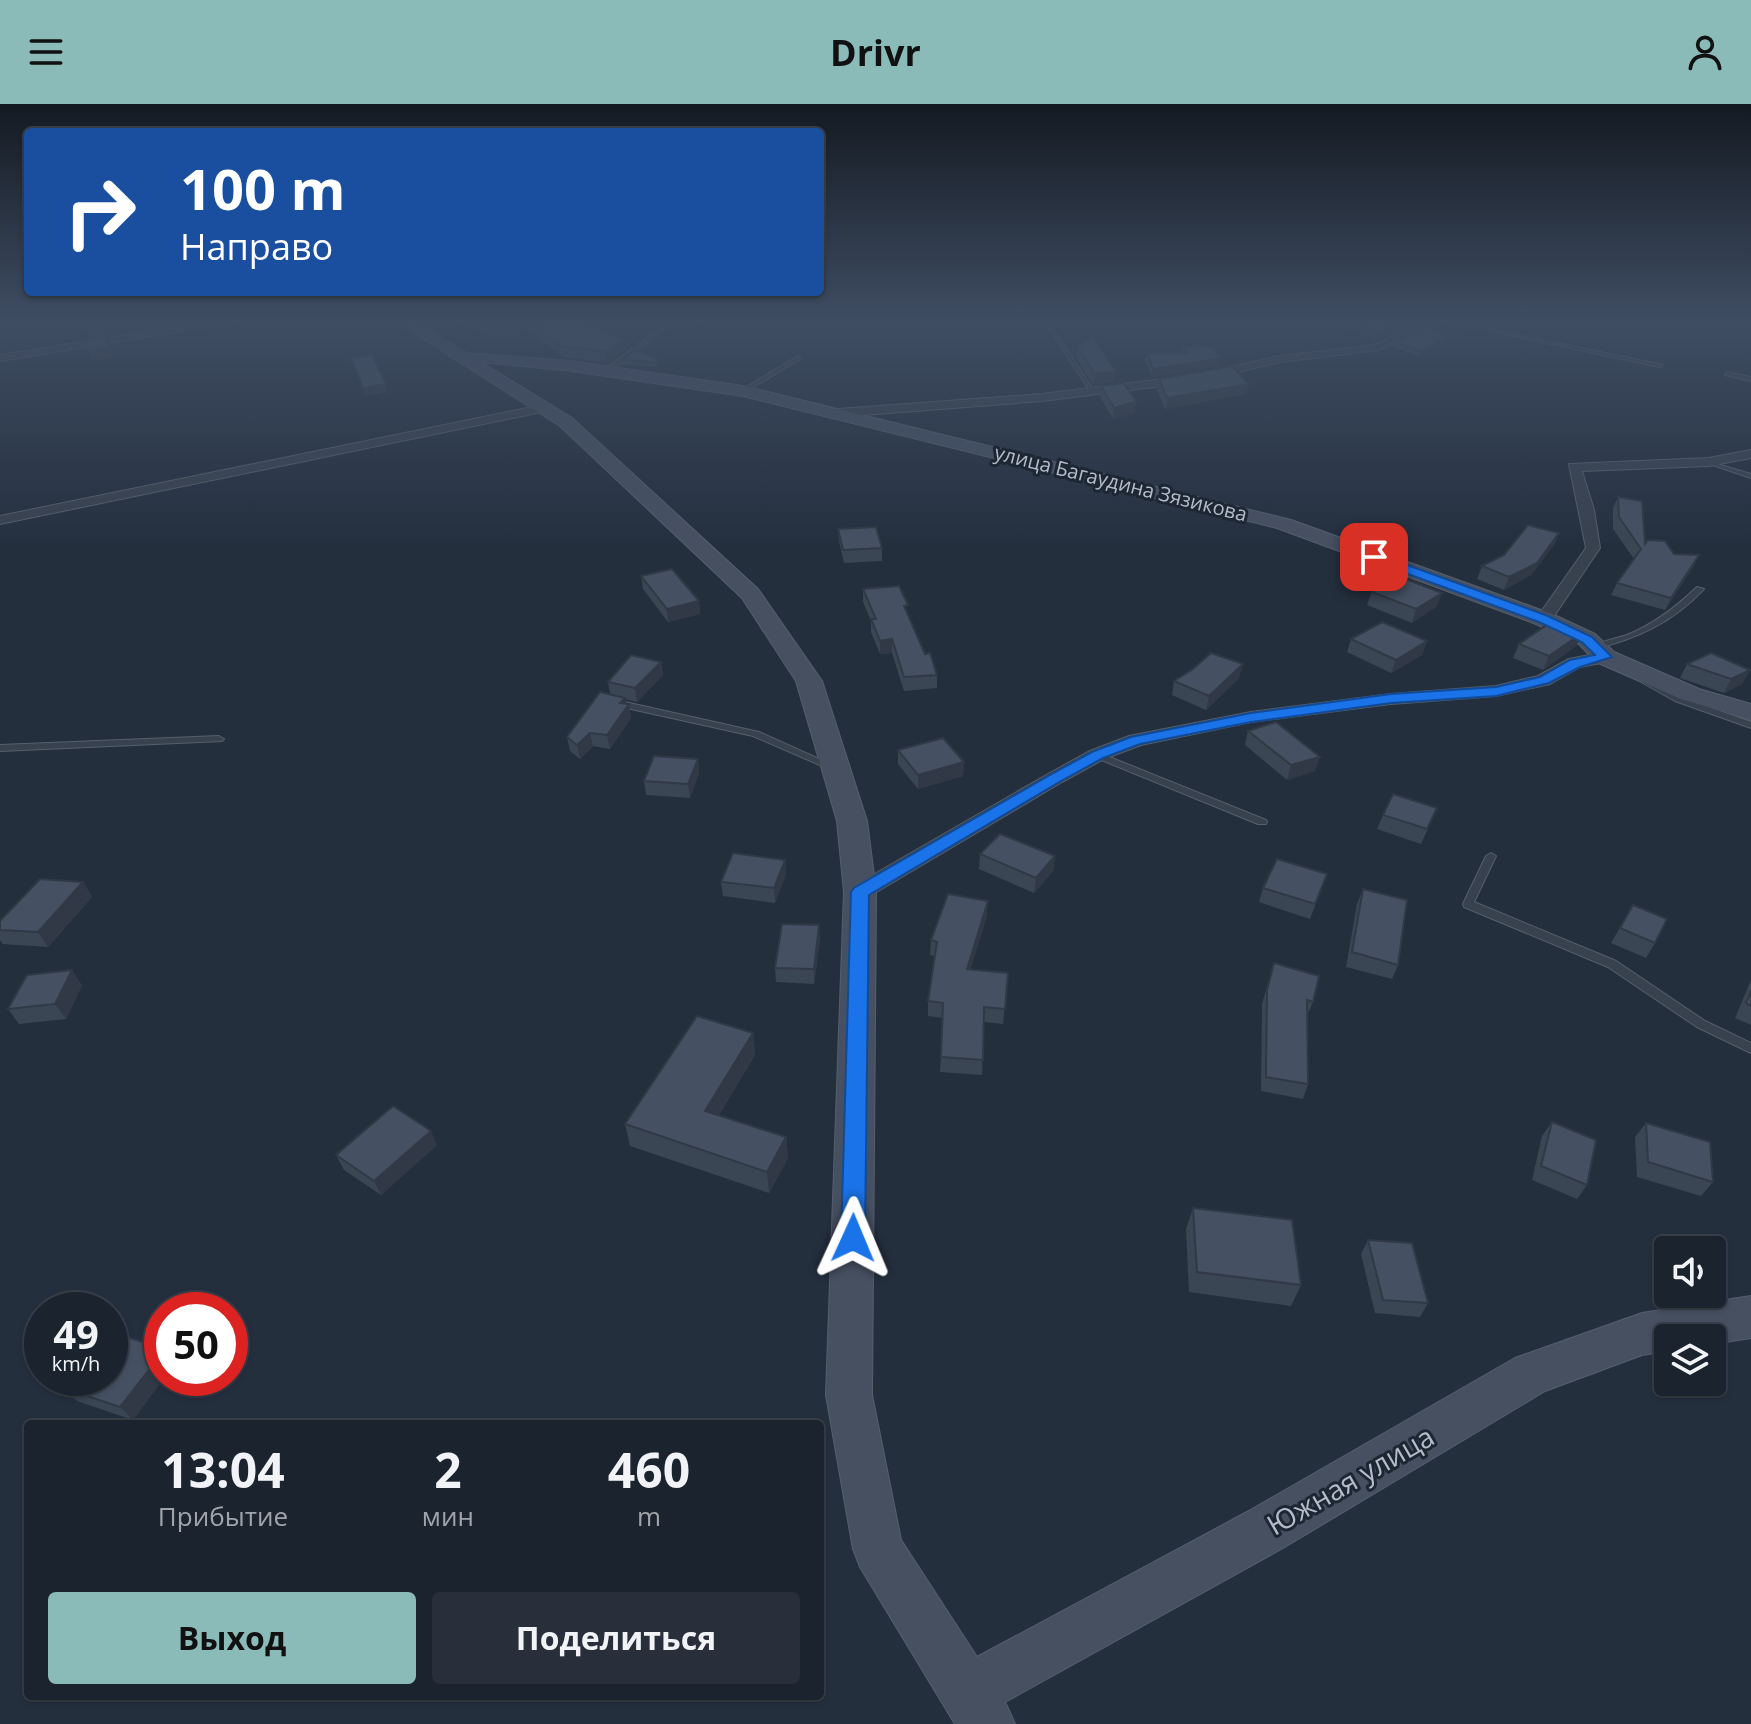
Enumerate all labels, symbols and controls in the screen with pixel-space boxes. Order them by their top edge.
text: Drivr [830,28,921,77]
icon: menu [24,30,68,74]
icon: person [1683,30,1727,74]
text: 100 m [180,150,346,226]
icon: right [48,160,152,264]
text: Направо [180,222,333,271]
street label: улица Багаудина Зязикова [992,439,1250,527]
pin [1340,523,1408,591]
icon: arrive [1352,535,1396,579]
position arrow [811,1196,895,1280]
map controls [1654,1236,1726,1396]
button: sound [1654,1236,1726,1308]
speed limit sign: 50 [144,1292,248,1396]
text: 49 [53,1306,99,1361]
button: layers [1654,1324,1726,1396]
text: km/h [52,1350,100,1377]
street label: Южная улица [1260,1417,1440,1543]
text: 13:04 [161,1437,285,1502]
text: 2 [434,1437,462,1502]
text: 460 [608,1437,690,1502]
text: Прибытие [158,1498,288,1534]
text: мин [422,1498,474,1534]
text: m [637,1498,661,1534]
button: Выход [48,1592,416,1684]
button: Поделиться [432,1592,800,1684]

